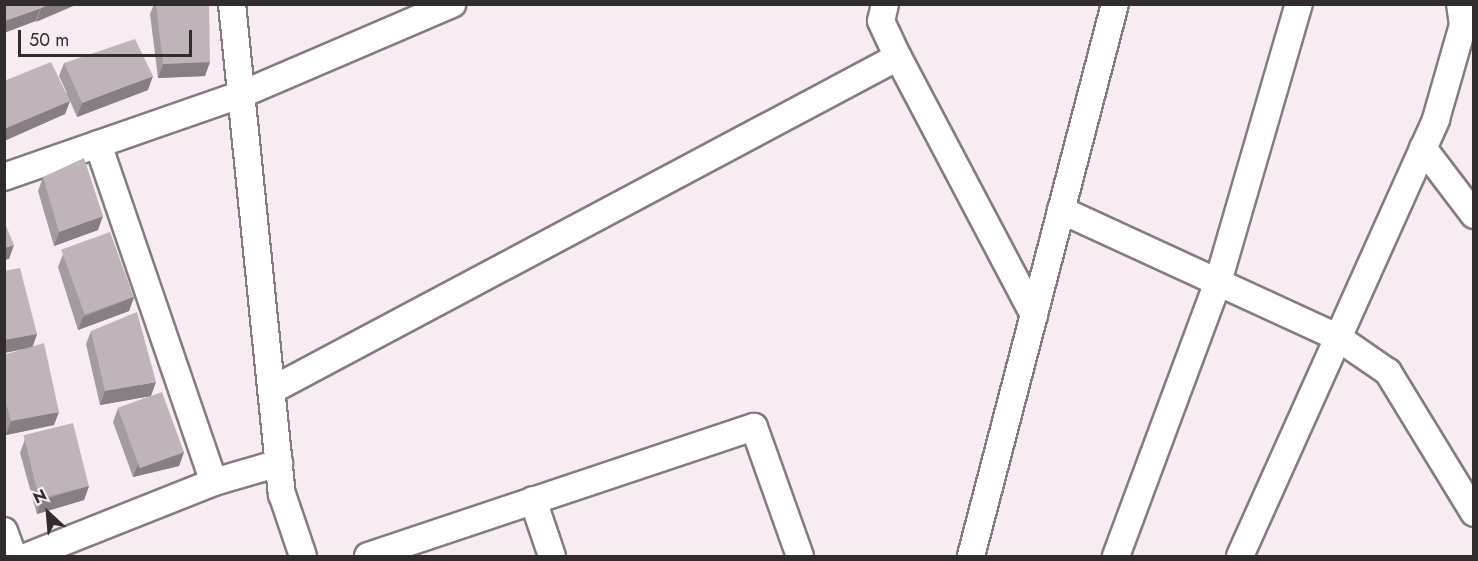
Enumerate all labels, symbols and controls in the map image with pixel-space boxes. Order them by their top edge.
scale bar [21,18,195,56]
text: 50 m [29,27,69,53]
north arrow [18,483,78,543]
text: N [29,483,51,509]

